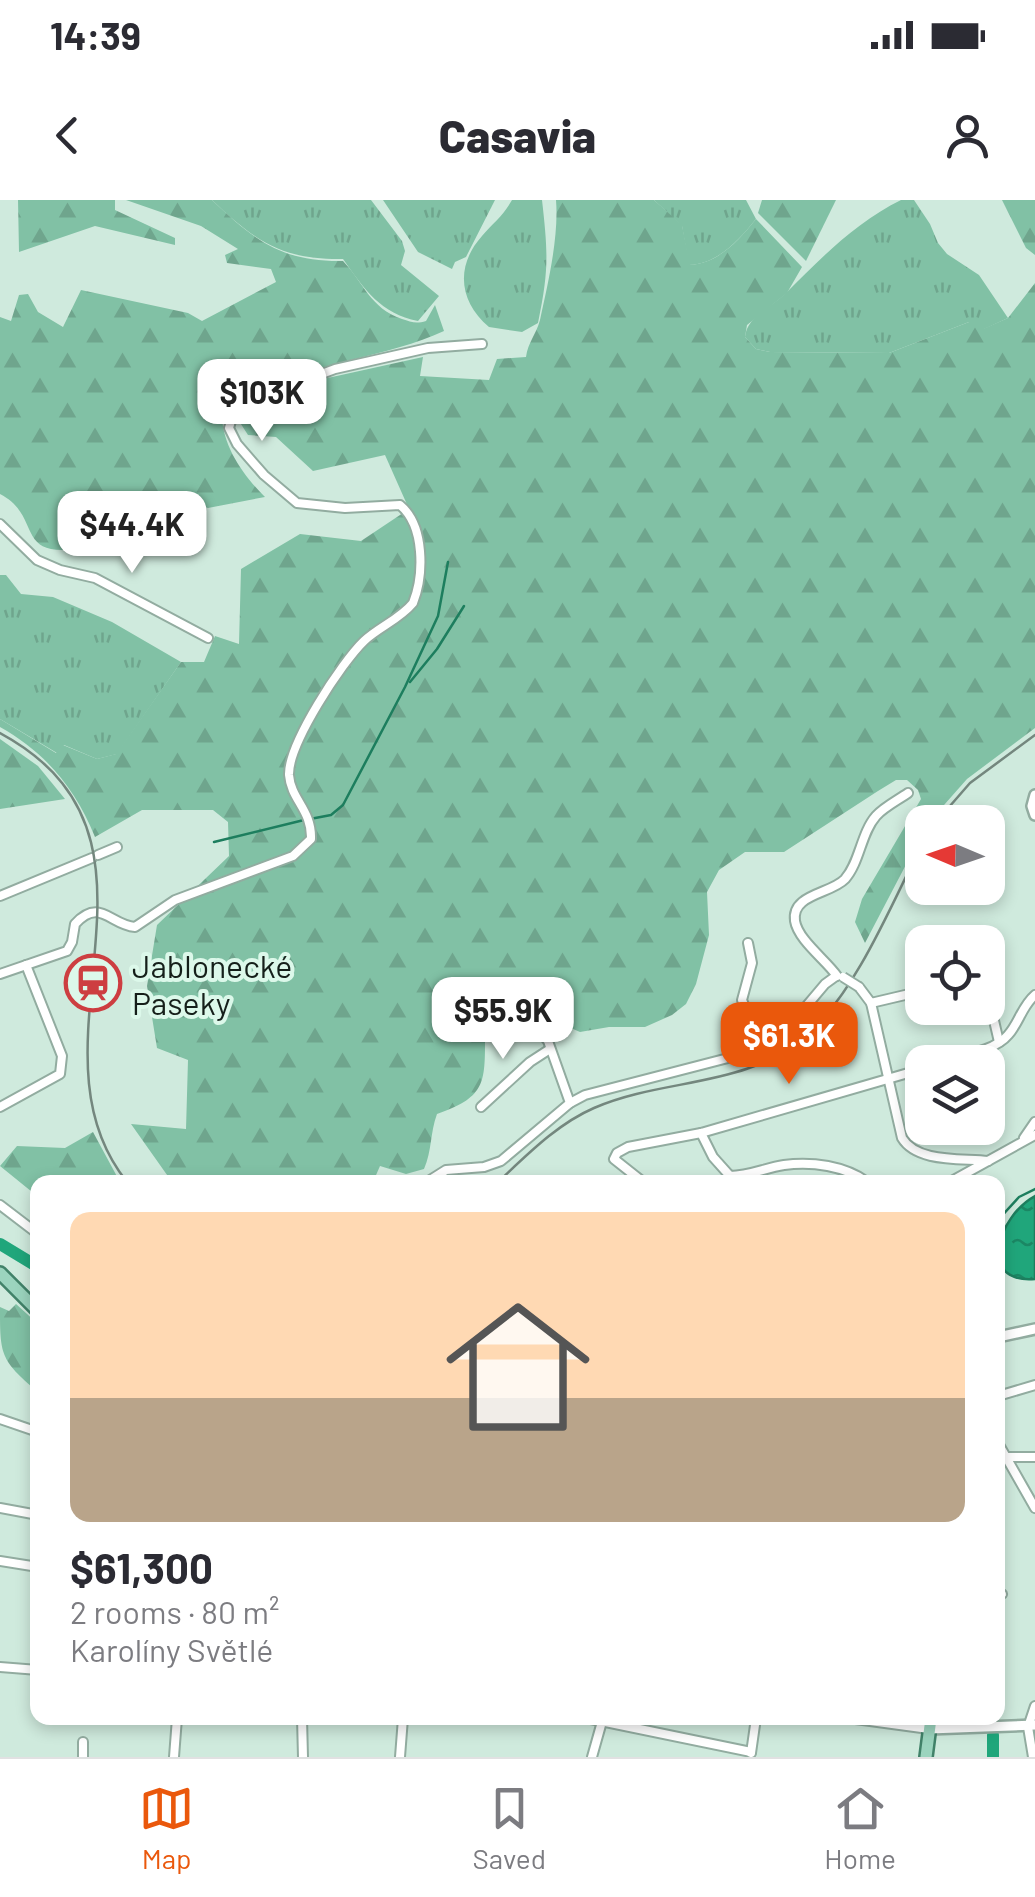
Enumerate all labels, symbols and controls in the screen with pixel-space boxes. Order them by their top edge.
text: 14:39 [50,12,141,58]
icon: back [40,108,95,163]
text: Casavia [439,108,596,162]
icon: person [940,108,995,163]
pin: $103K [192,359,332,444]
text: $103K [219,372,305,410]
pin: $44.4K [51,491,213,576]
text: $44.4K [79,504,185,542]
north arrow [905,805,1005,905]
map controls [905,805,1005,1145]
button: locate [905,925,1005,1025]
place label: Jablonecké Paseky [132,946,292,1021]
station icon: Jablonecké Paseky [63,953,123,1013]
pin: $55.9K [422,977,584,1062]
text: $55.9K [454,990,552,1028]
pin: $61.3K [708,1002,870,1087]
text: $61.3K [743,1015,835,1053]
button: layers [905,1045,1005,1145]
icon: home [428,1277,608,1457]
text: $61,300 [70,1542,213,1592]
text: 2 rooms · 80 m² [70,1592,279,1630]
text: Karolíny Světlé [70,1630,273,1668]
tab: Map [139,1781,194,1875]
tab: Saved [473,1781,546,1875]
tab: Home [824,1781,896,1875]

